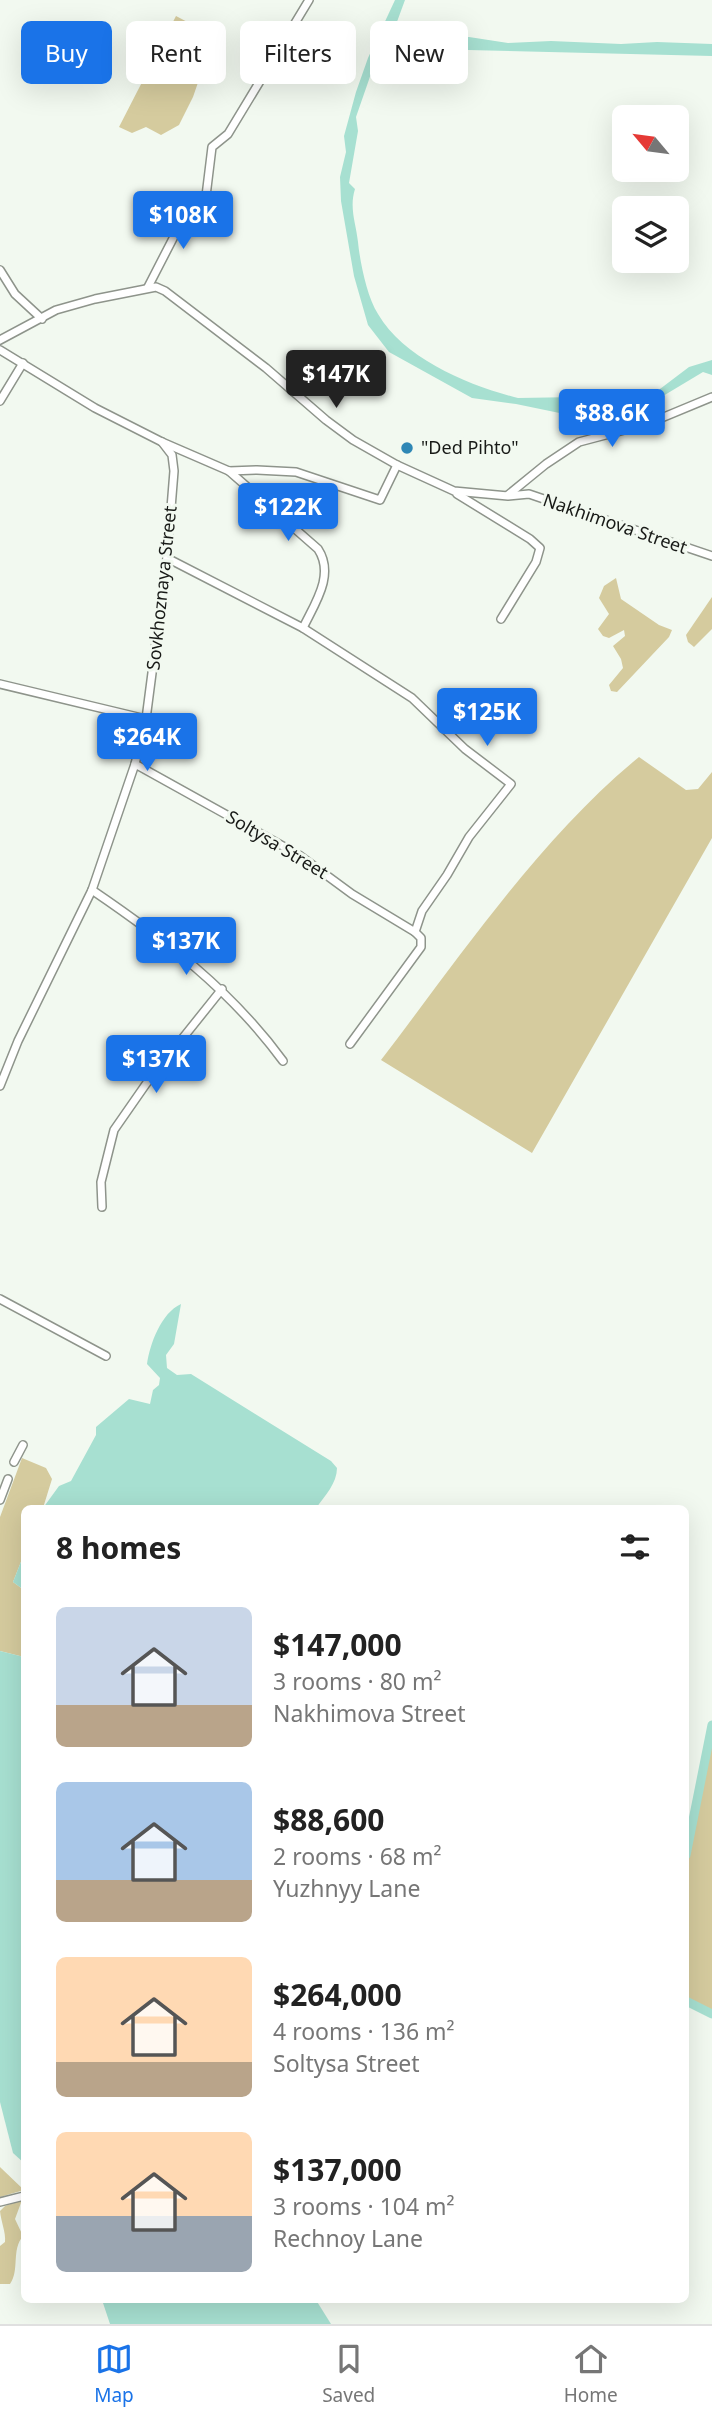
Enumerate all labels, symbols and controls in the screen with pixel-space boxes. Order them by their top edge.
chip: Buy [21,21,112,84]
chip: Rent [126,21,226,84]
chip: Filters [240,21,356,84]
chip: New [370,21,468,84]
north arrow [612,105,690,182]
map controls [612,105,689,273]
pin: $108K [134,191,232,251]
button: layers [612,196,689,273]
text: $108K [149,198,217,230]
pin: $147K [287,350,385,410]
text: $147K [302,357,370,389]
pin: $88.6K [555,390,669,449]
text: $88.6K [575,396,649,428]
place label: "Ded Pihto" [421,435,519,459]
marker: "Ded Pihto" [399,440,415,456]
pin: $122K [239,484,337,543]
street label: Nakhimova Street [540,487,691,559]
text: $122K [254,490,322,522]
street label: Sovkhoznaya Street [140,504,182,671]
pin: $125K [438,688,536,748]
text: $125K [453,695,521,727]
pin: $264K [98,714,196,773]
text: $264K [113,720,181,752]
street label: Soltysa Street [222,804,333,884]
pin: $137K [137,918,235,977]
text: $137K [152,924,220,956]
pin: $137K [107,1036,205,1095]
text: $137K [122,1042,190,1074]
text: 8 homes [56,1527,181,1568]
icon: filters [616,1528,654,1566]
text: $147,000 [273,1624,402,1665]
icon: home [112,1635,196,1719]
text: 3 rooms · 80 m² [273,1665,442,1697]
text: Nakhimova Street [273,1697,466,1729]
text: $88,600 [273,1799,385,1840]
icon: home [112,1810,196,1894]
text: 2 rooms · 68 m² [273,1840,442,1872]
text: Yuzhnyy Lane [273,1872,420,1904]
text: $264,000 [273,1974,402,2015]
icon: home [112,1985,196,2069]
text: 4 rooms · 136 m² [273,2015,455,2047]
text: Soltysa Street [273,2047,420,2079]
text: $137,000 [273,2149,402,2190]
icon: home [112,2160,196,2244]
text: 3 rooms · 104 m² [273,2190,455,2222]
text: Rechnoy Lane [273,2222,423,2254]
tab: Map [94,2340,134,2408]
tab: Saved [322,2340,375,2408]
tab: Home [564,2340,618,2408]

